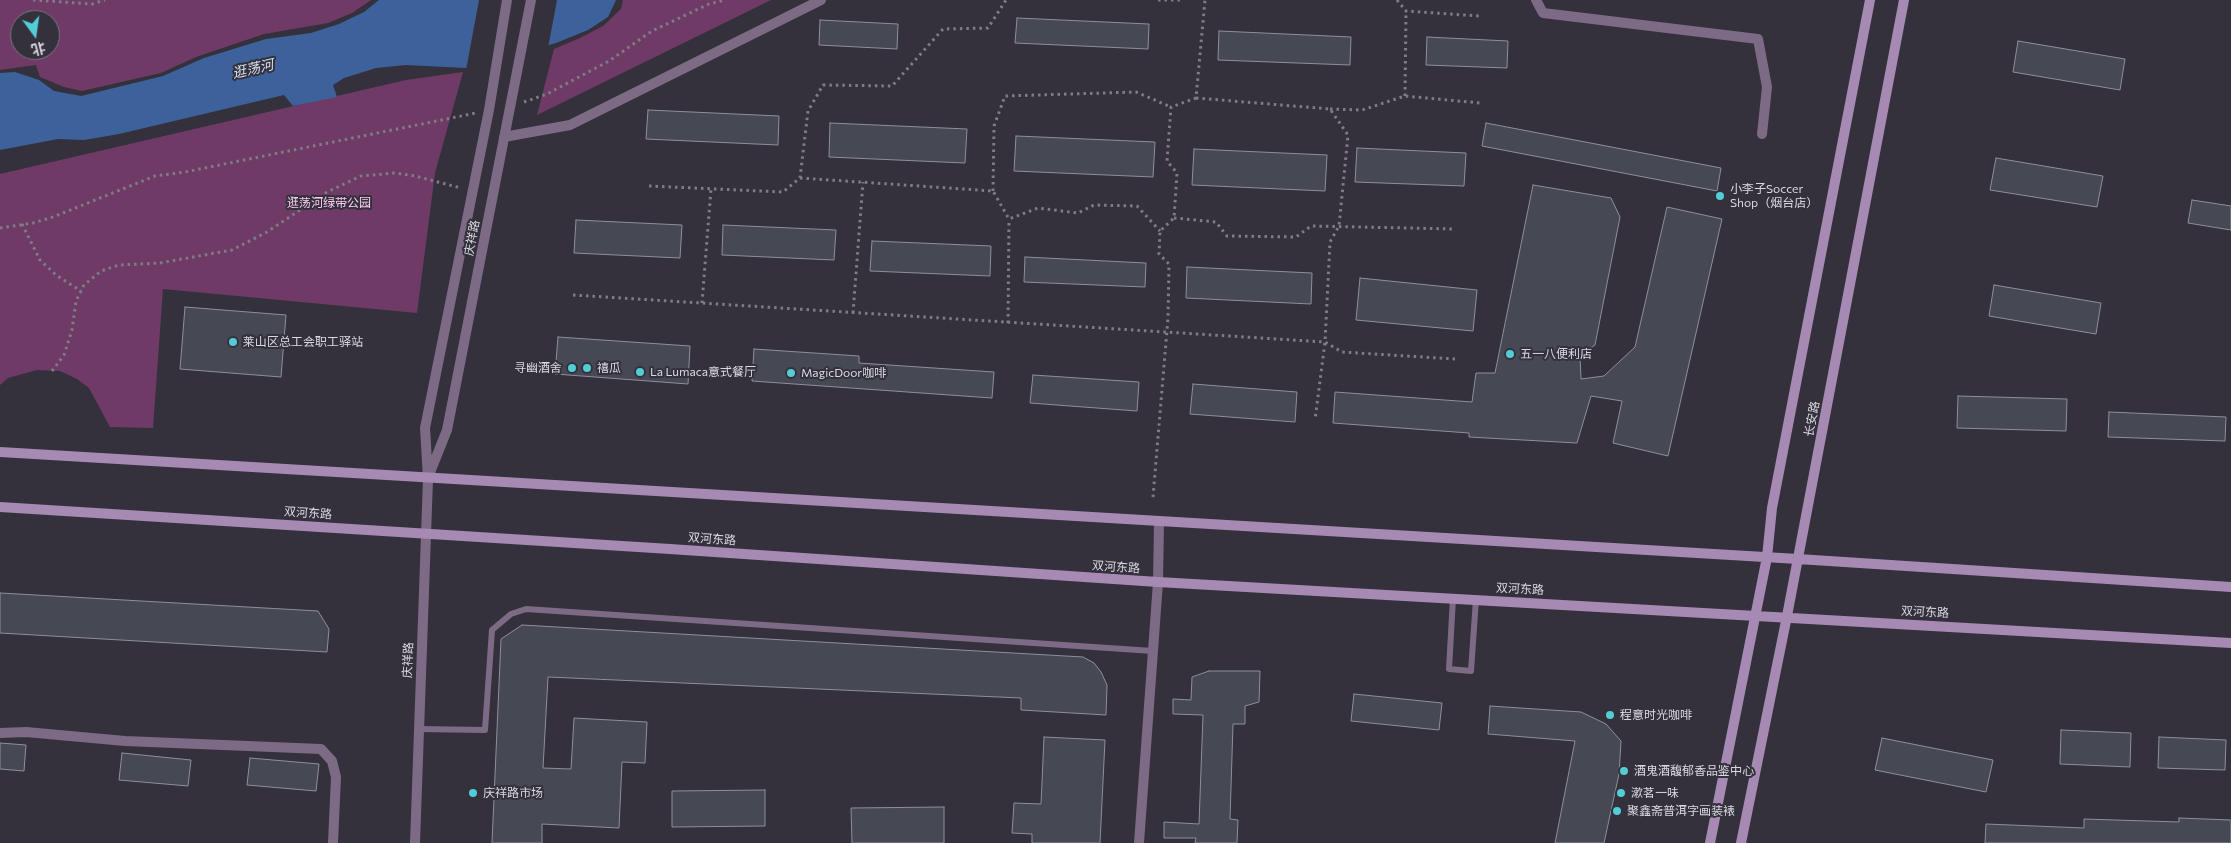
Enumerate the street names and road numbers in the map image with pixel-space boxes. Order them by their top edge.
street label: 庆祥路 [461,219,483,257]
street label: 长安路 [1801,400,1823,438]
street label: 双河东路 [284,504,332,522]
street label: 双河东路 [688,530,736,548]
street label: 双河东路 [1092,558,1140,576]
street label: 双河东路 [1496,581,1544,597]
street label: 双河东路 [1901,604,1949,620]
street label: 庆祥路 [400,642,416,678]

